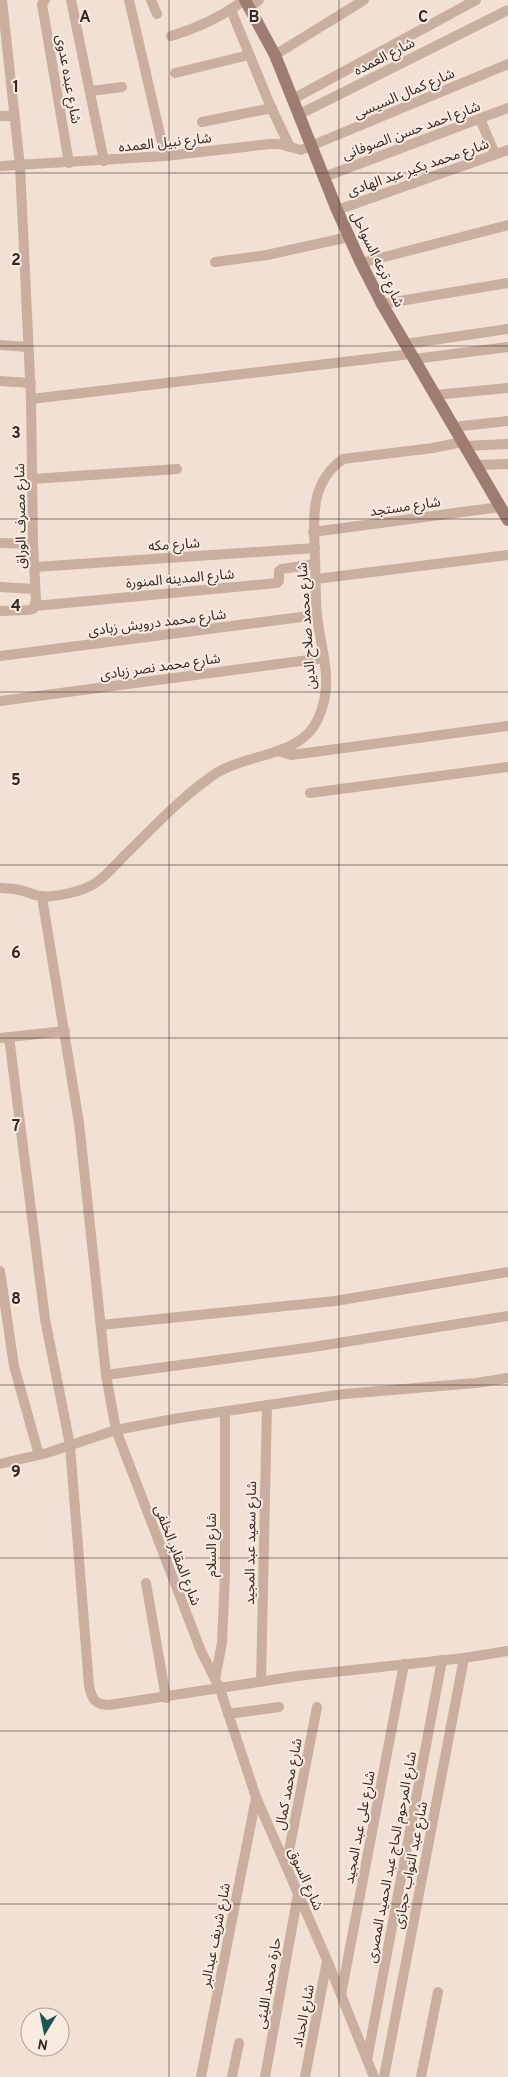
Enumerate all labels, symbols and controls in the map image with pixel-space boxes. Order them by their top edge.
text: A [79,8,91,28]
text: B [248,8,260,28]
text: C [418,8,428,28]
street label: شارع عبده عدوى [50,33,84,125]
street label: شارع العمده [351,35,418,81]
street label: شارع كمال السيسى [352,65,458,124]
text: 1 [13,78,19,98]
street label: شارع احمد حسن الصوفانى [340,98,483,165]
street label: شارع نبيل العمده [118,130,213,158]
street label: شارع محمد بكير عبد الهادى [345,136,492,202]
street label: شارع ترعه السواحل [345,209,407,311]
text: 2 [11,251,21,271]
text: 3 [11,424,21,444]
street label: شارع مصرف الوراق [12,463,32,569]
street label: شارع مستجد [369,494,442,522]
street label: شارع مكه [148,535,201,557]
street label: شارع محمد صلاح الدين [295,561,321,690]
street label: شارع المدينه المنورة [125,566,235,594]
text: 4 [11,597,21,617]
street label: شارع محمد درويش زبادى [87,607,227,641]
street label: شارع محمد نصر زبادى [99,651,222,685]
text: 5 [11,771,21,791]
text: 6 [11,944,21,964]
text: 7 [12,1117,20,1137]
text: 8 [11,1290,21,1310]
text: 9 [11,1463,21,1483]
street label: شارع سعيد عبد المجيد [242,1481,262,1605]
street label: شارع المقابر الخلفى [149,1503,204,1609]
street label: شارع السلام [204,1513,222,1577]
street label: شارع محمد كمال [272,1737,308,1832]
street label: شارع المرحوم الحاج عبد الحميد المصرى [364,1750,422,1965]
street label: شارع على عبد المجيد [341,1769,381,1885]
street label: شارع عبد التواب حجازى [391,1800,433,1931]
street label: شارع السوق [282,1846,326,1914]
street label: شارع شريف عبدالبر [198,1882,236,1990]
street label: حارة محمد الليثى [253,1936,286,2030]
street label: شارع الحداد [290,1983,320,2049]
north arrow [20,2007,70,2057]
text: N [37,2034,49,2053]

